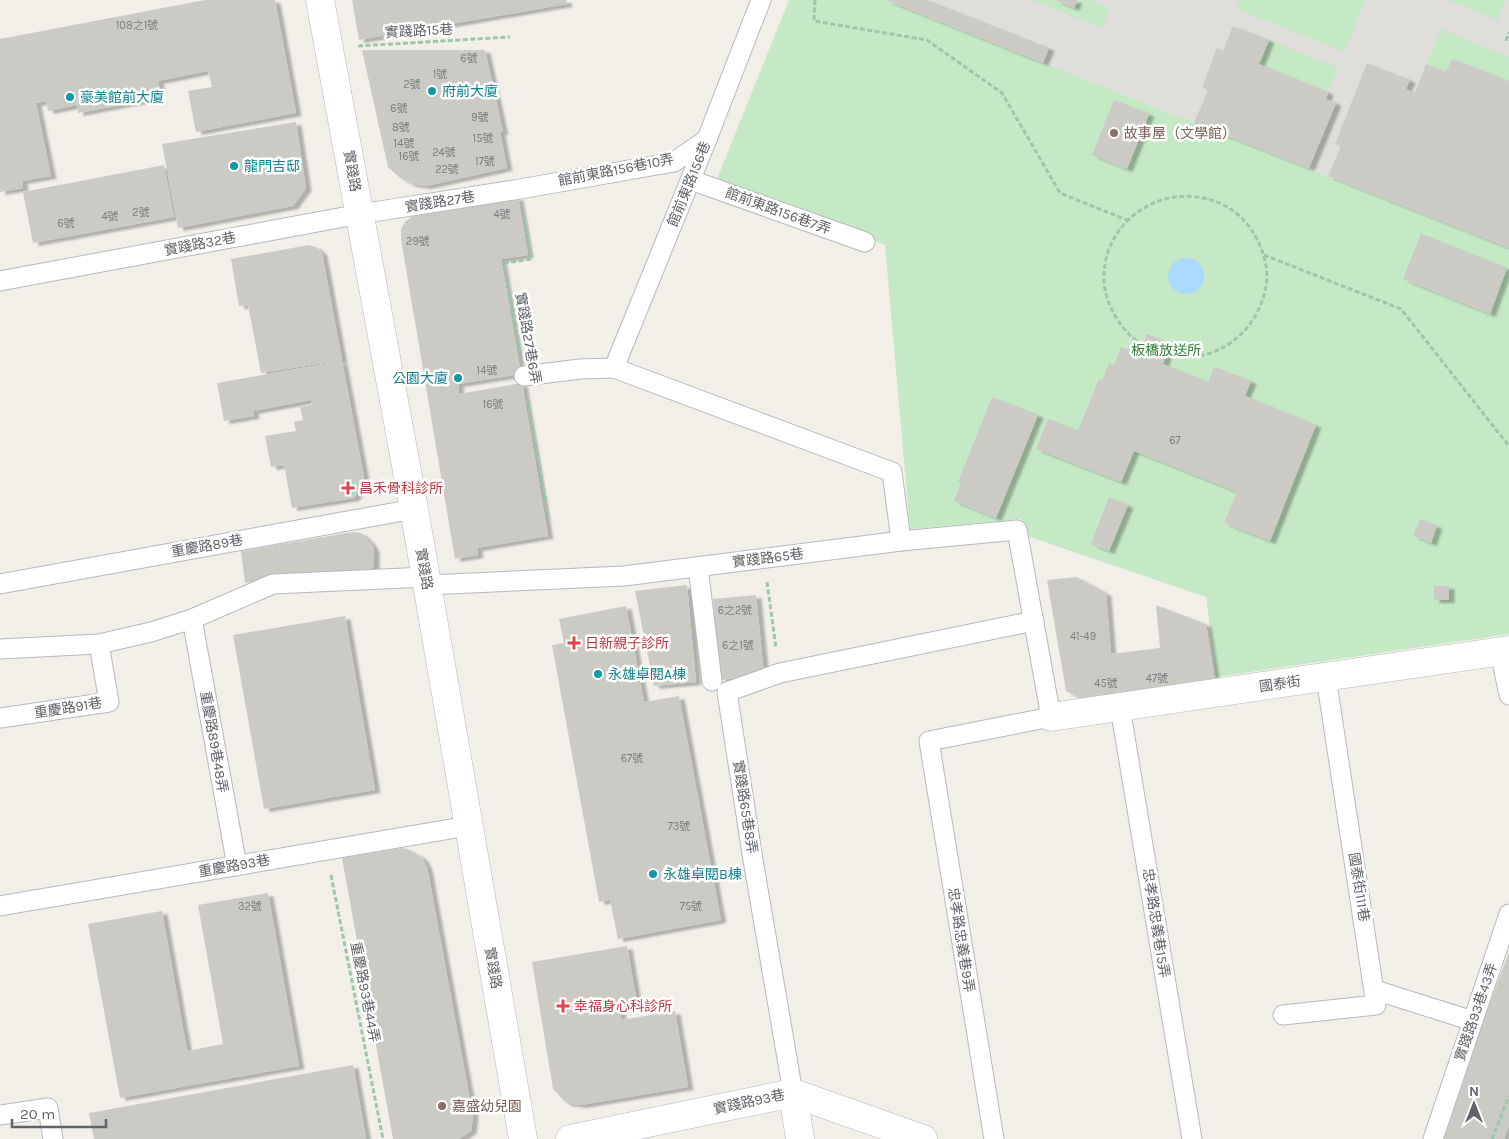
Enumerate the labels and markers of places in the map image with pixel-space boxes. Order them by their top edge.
place label: 府前大廈 [442,83,498,100]
marker: 府前大廈 [426,85,438,97]
place label: 豪美館前大廈 [80,89,164,106]
marker: 豪美館前大廈 [64,91,76,103]
place label: 故事屋（文學館） [1124,125,1236,142]
marker: 故事屋（文學館） [1108,127,1120,139]
place label: 龍門吉邸 [244,158,300,175]
marker: 龍門吉邸 [228,160,240,172]
place label: 公園大廈 [392,370,448,387]
marker: 公園大廈 [452,372,464,384]
place label: 昌禾骨科診所 [359,480,443,497]
marker: 昌禾骨科診所 [341,481,355,495]
place label: 日新親子診所 [585,635,669,652]
marker: 日新親子診所 [567,636,581,650]
place label: 永雄卓閱A棟 [608,666,686,683]
marker: 永雄卓閱A棟 [592,668,604,680]
place label: 永雄卓閱B棟 [663,866,742,883]
marker: 永雄卓閱B棟 [647,868,659,880]
place label: 幸福身心科診所 [574,998,672,1015]
marker: 幸福身心科診所 [556,999,570,1013]
place label: 嘉盛幼兒園 [452,1098,522,1115]
marker: 嘉盛幼兒園 [436,1100,448,1112]

